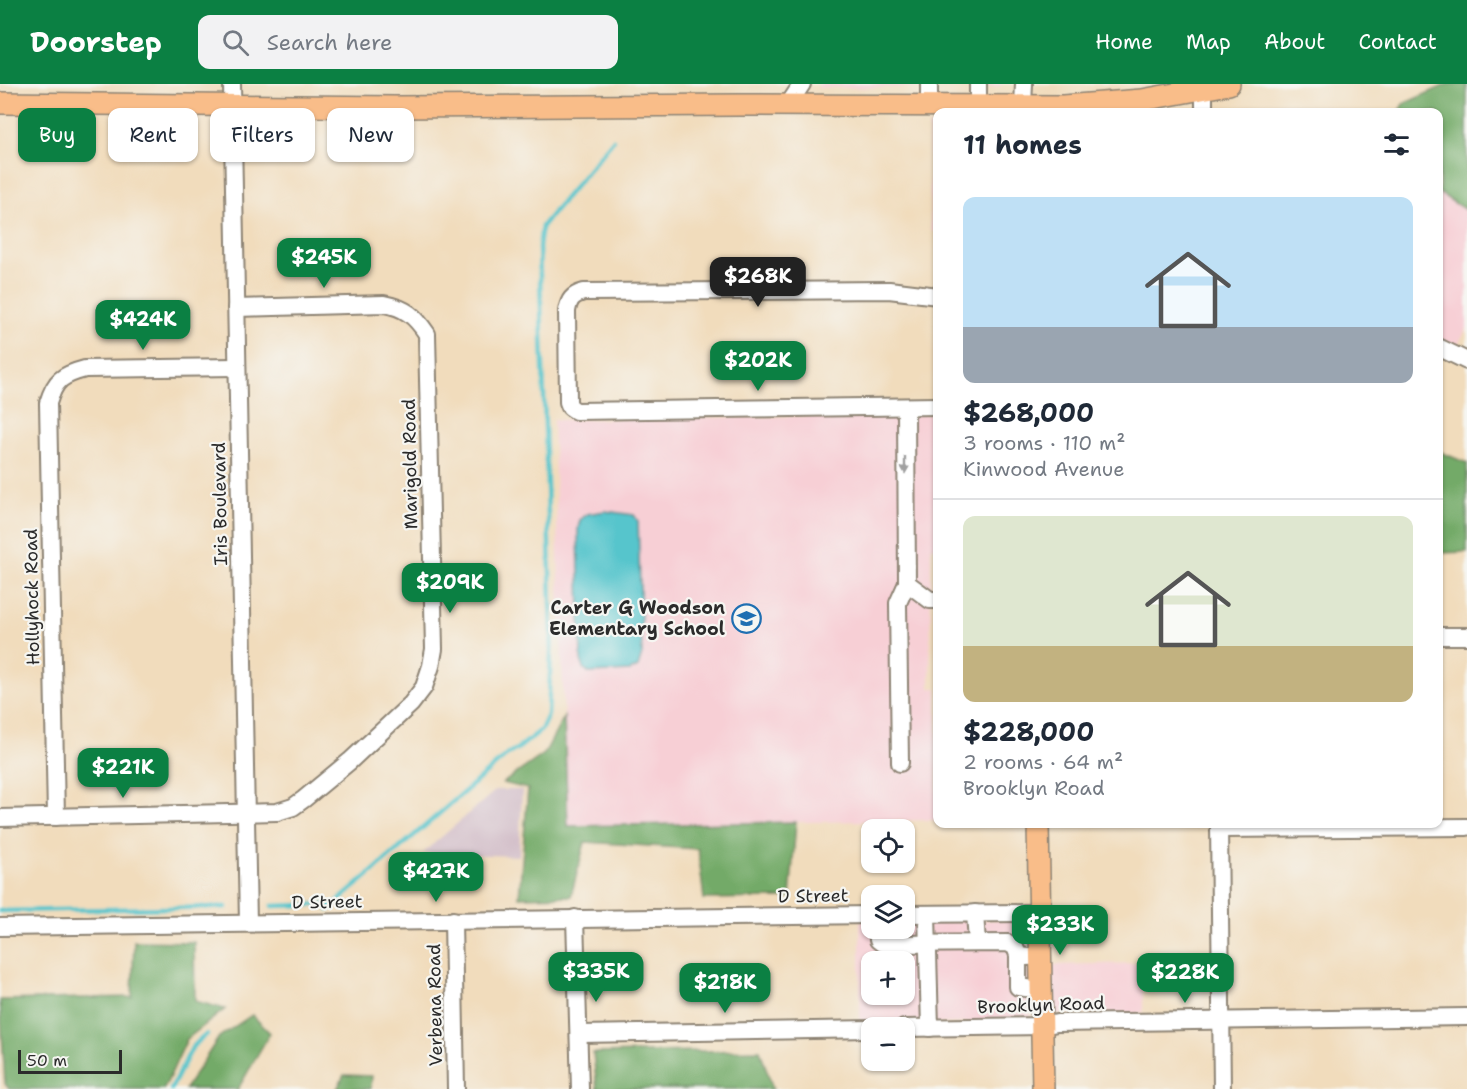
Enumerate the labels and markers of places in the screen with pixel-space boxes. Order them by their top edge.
pin: $245K [282,238,366,289]
pin: $268K [716,257,800,308]
pin: $424K [101,300,185,351]
pin: $202K [716,341,800,392]
pin: $209K [408,563,492,614]
place label: Carter G Woodson Elementary School [549,596,725,641]
school or university icon: Carter G Woodson Elementary School [730,602,762,634]
pin: $221K [81,748,165,799]
pin: $427K [394,852,478,903]
pin: $233K [1018,905,1102,956]
pin: $335K [554,952,638,1003]
pin: $228K [1143,953,1227,1004]
pin: $218K [683,963,767,1014]

